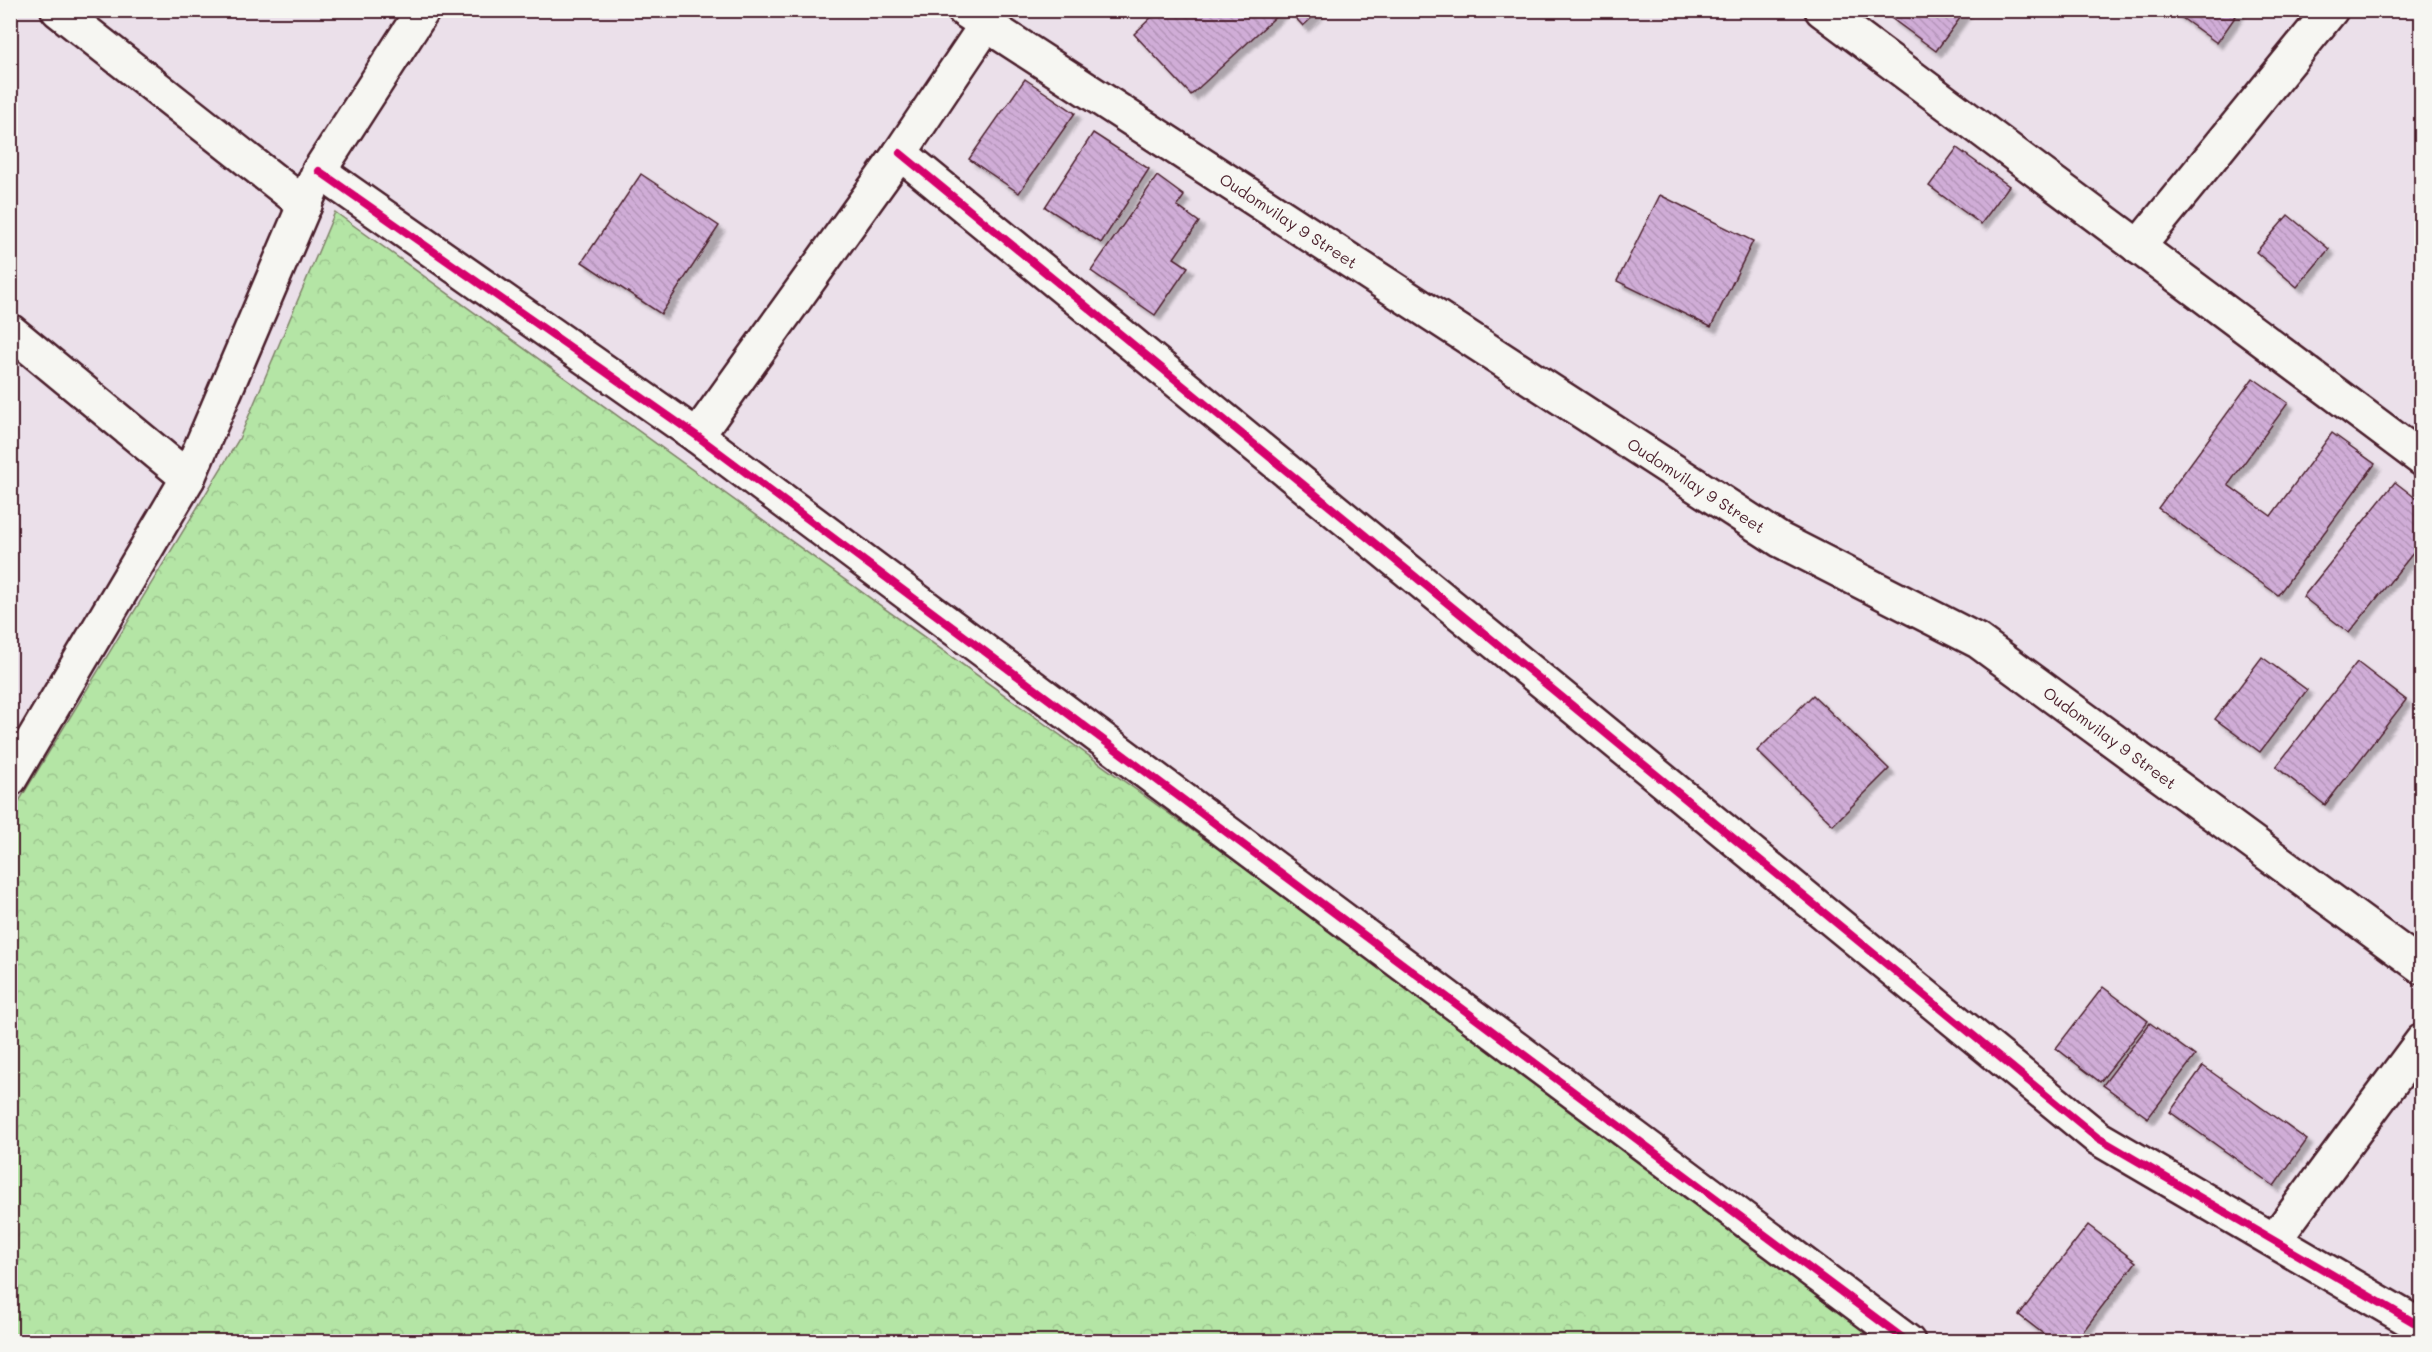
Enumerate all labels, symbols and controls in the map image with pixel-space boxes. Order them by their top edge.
street label: Oudomvilay 9 Street [1216,168,1362,273]
street label: Oudomvilay 9 Street [1623,433,1769,538]
street label: Oudomvilay 9 Street [2039,682,2181,793]

